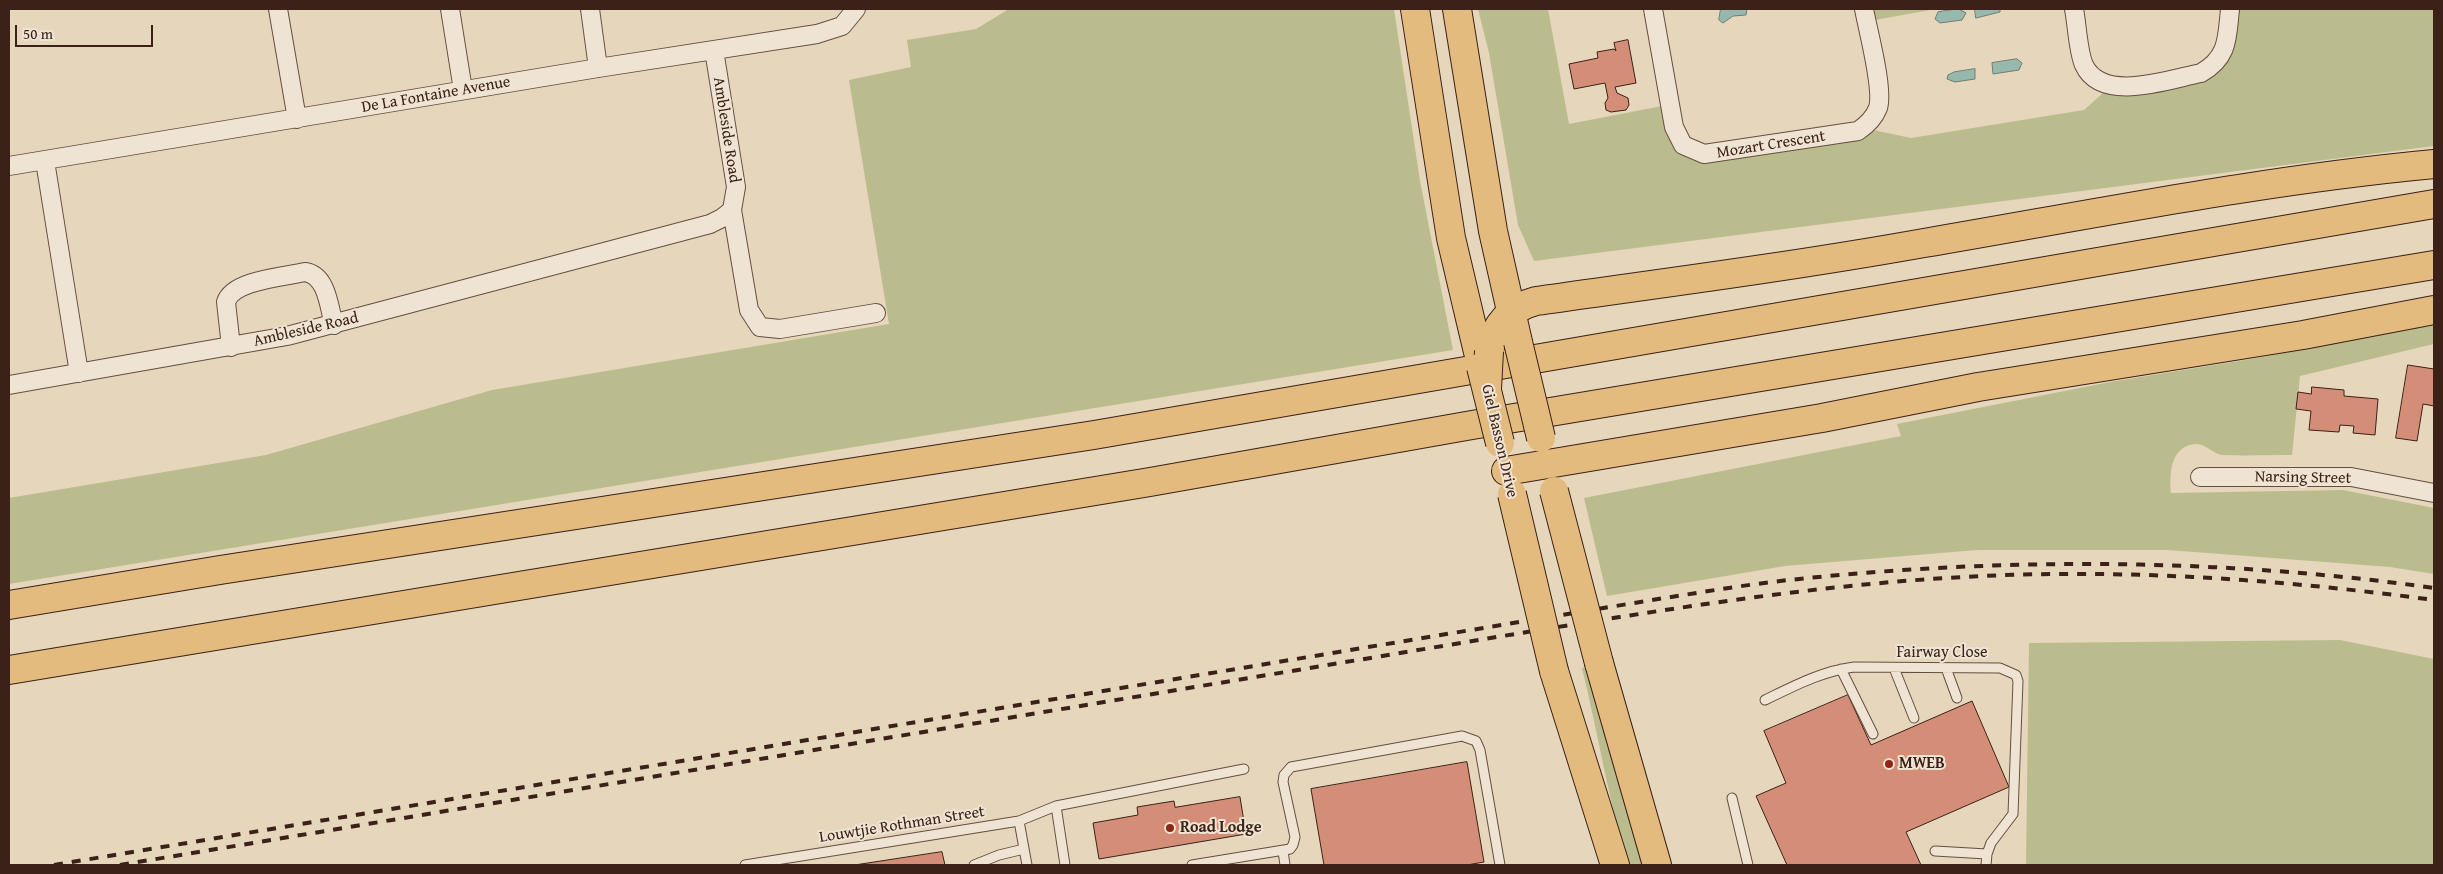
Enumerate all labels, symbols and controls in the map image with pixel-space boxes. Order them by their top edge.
scale bar [18,15,155,47]
text: 50 m [23,23,53,44]
street label: De La Fontaine Avenue [360,72,512,118]
street label: Ambleside Road [708,76,744,184]
street label: Mozart Crescent [1715,127,1827,163]
street label: Ambleside Road [252,309,360,351]
street label: Giel Basson Drive [1477,383,1521,499]
street label: Narsing Street [2255,468,2351,488]
street label: Fairway Close [1896,643,1988,663]
place label: MWEB [1899,754,1945,774]
marker: MWEB [1883,758,1895,770]
street label: Louwtjie Rothman Street [818,802,986,848]
place label: Road Lodge [1180,818,1262,838]
marker: Road Lodge [1164,822,1176,834]

